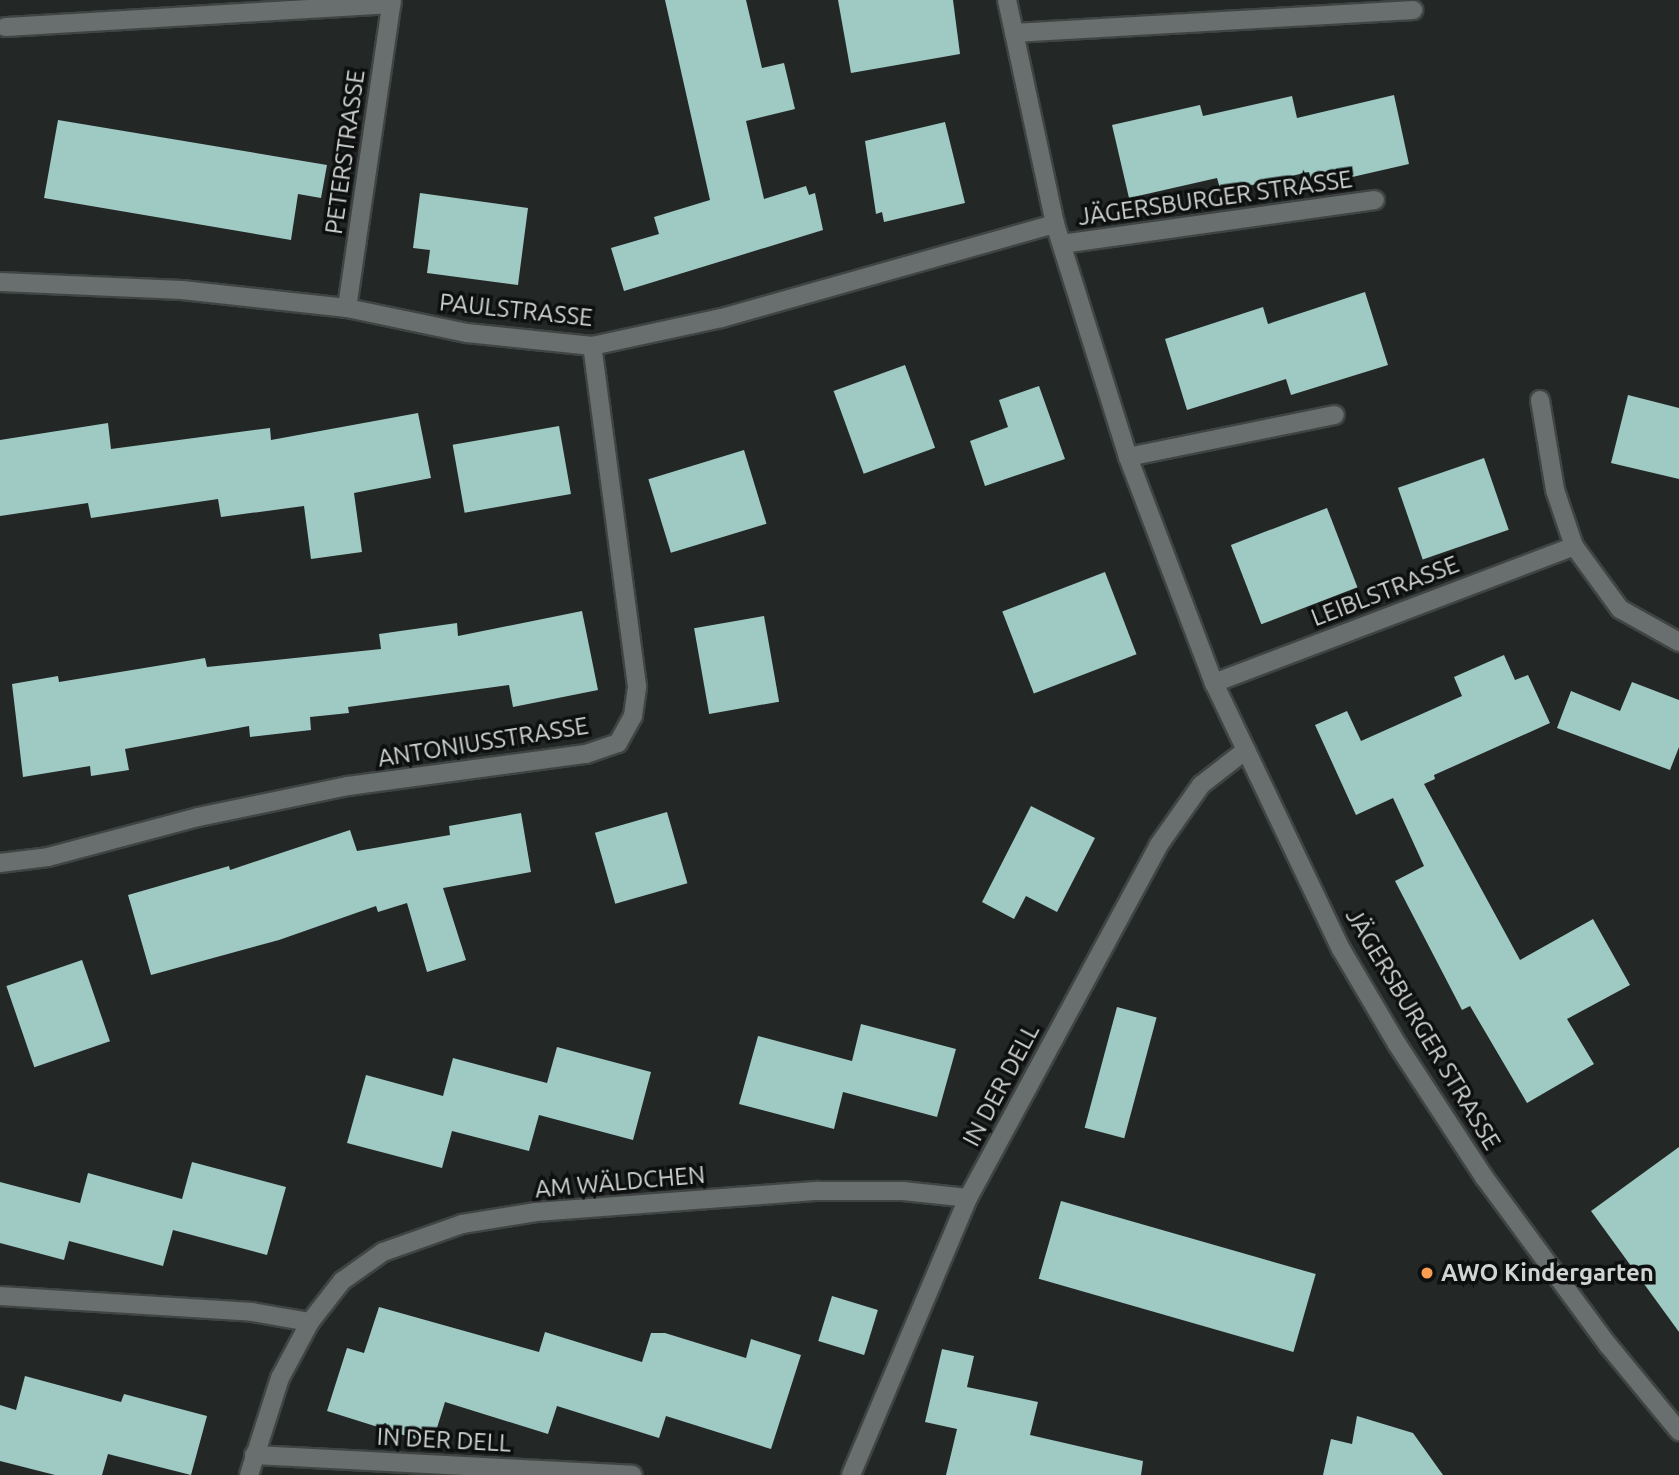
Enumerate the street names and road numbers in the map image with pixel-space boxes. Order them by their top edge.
street label: PETERSTRASSE [319,68,371,236]
street label: JÄGERSBURGER STRASSE [1076,165,1354,231]
street label: PAULSTRASSE [438,288,594,332]
street label: LEIBLSTRASSE [1307,550,1463,632]
street label: ANTONIUSSTRASSE [376,711,590,773]
street label: JÄGERSBURGER STRASSE [1339,903,1507,1155]
street label: IN DER DELL [957,1019,1045,1151]
street label: AM WÄLDCHEN [534,1160,706,1204]
street label: IN DER DELL [376,1422,512,1458]

